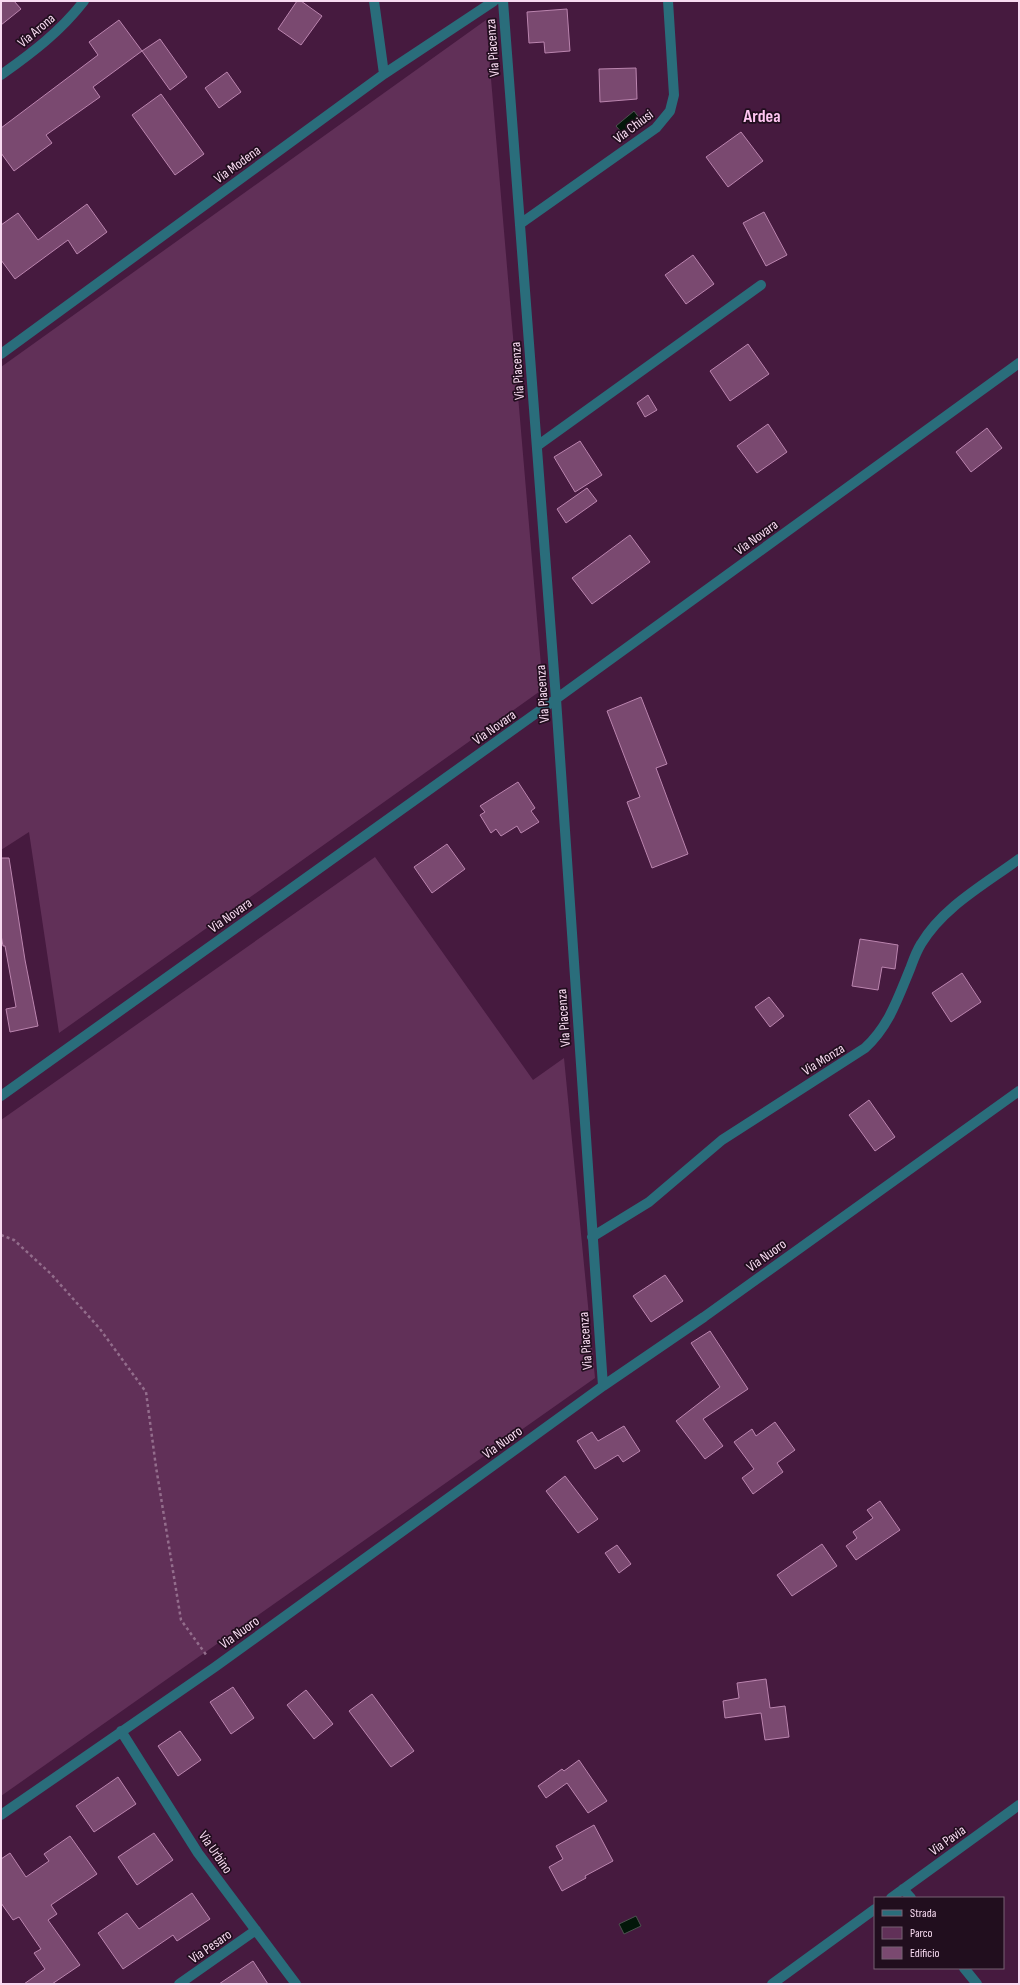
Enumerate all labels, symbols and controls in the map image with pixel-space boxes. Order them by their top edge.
street label: Via Arona [14,10,59,51]
street label: Via Piacenza [482,18,503,77]
street label: Via Chiusi [610,106,657,147]
district label: Ardea [742,106,781,127]
street label: Via Modena [211,142,264,187]
street label: Via Piacenza [507,341,528,400]
street label: Via Novara [731,516,781,559]
street label: Via Piacenza [532,664,553,723]
street label: Via Novara [469,706,519,748]
street label: Via Novara [205,894,255,936]
street label: Via Piacenza [553,988,574,1047]
street label: Via Monza [799,1040,848,1079]
street label: Via Nuoro [743,1235,790,1275]
street label: Via Piacenza [575,1311,596,1370]
street label: Via Nuoro [479,1422,526,1462]
street label: Via Nuoro [216,1612,263,1652]
street label: Via Pavia [926,1821,969,1859]
street label: Via Urbino [195,1828,236,1877]
legend [874,1897,1004,1969]
text: Strada [910,1906,937,1921]
street label: Via Pesaro [186,1926,235,1967]
text: Parco [910,1926,933,1941]
text: Edificio [910,1946,939,1961]

